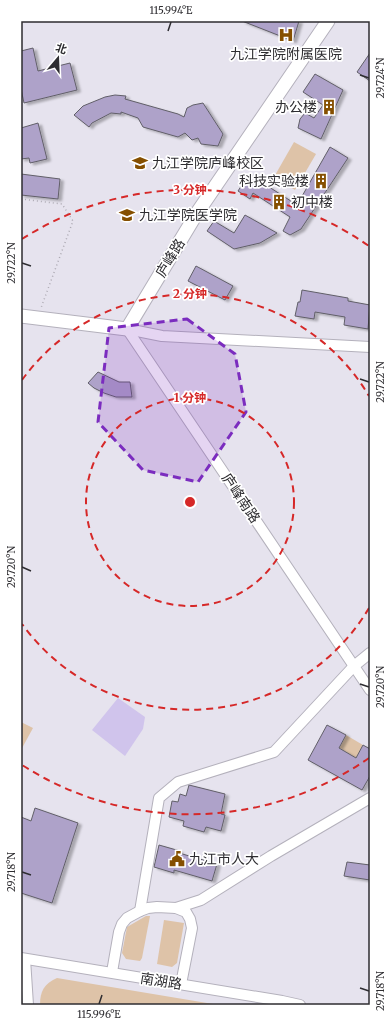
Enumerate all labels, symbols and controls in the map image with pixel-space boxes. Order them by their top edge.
text: 115.994°E [150,4,193,17]
hospital icon: 九江学院附属医院 [277,26,295,44]
north arrow [38,38,78,78]
text: 北 [54,40,69,57]
place label: 九江学院附属医院 [230,45,342,63]
text: 29.724°N [374,57,387,98]
place label: 办公楼 [275,98,317,116]
building icon: 办公楼 [320,98,338,116]
school or university icon: 九江学院庐峰校区 [131,154,149,172]
place label: 九江学院庐峰校区 [152,154,264,172]
place label: 科技实验楼 [239,172,309,190]
building icon: 科技实验楼 [312,172,330,190]
text: 3 分钟 [173,182,207,197]
building icon: 初中楼 [270,193,288,211]
place label: 初中楼 [291,193,333,211]
school or university icon: 九江学院医学院 [118,206,136,224]
place label: 九江学院医学院 [139,206,237,224]
street label: 庐峰路 [151,235,189,281]
text: 29.722°N [5,242,18,284]
text: 2 分钟 [173,286,207,301]
text: 29.722°N [374,361,387,403]
text: 1 分钟 [174,390,206,405]
street label: 庐峰南路 [218,470,264,526]
centre of rings [183,495,197,509]
text: 29.720°N [5,546,18,588]
text: 29.720°N [374,666,387,708]
public building icon: 九江市人大 [168,850,186,868]
place label: 九江市人大 [189,850,259,868]
text: 29.718°N [5,852,18,892]
street label: 南湖路 [139,969,183,993]
text: 29.718°N [374,971,387,1011]
text: 115.996°E [77,1008,121,1021]

